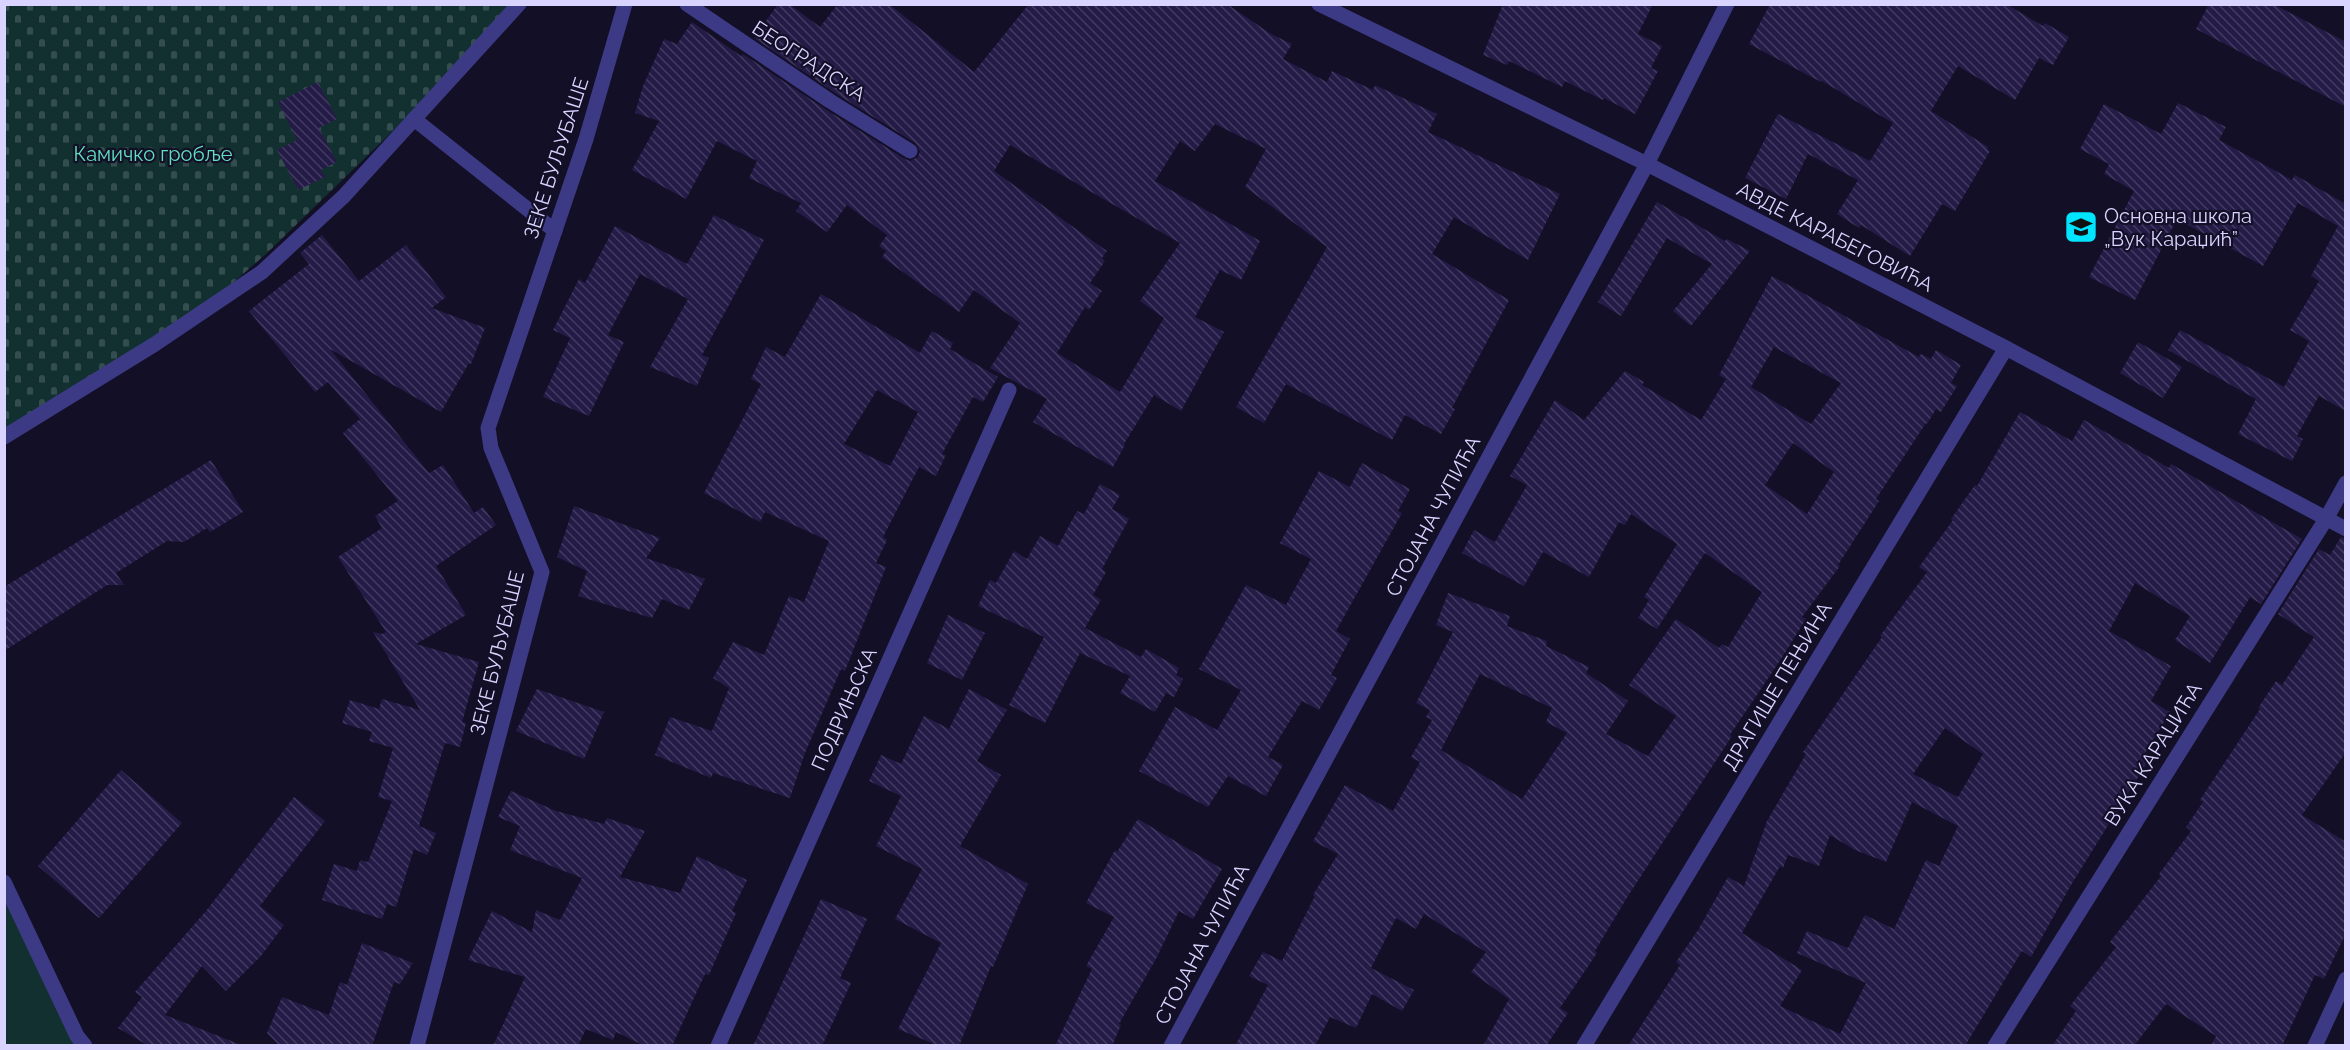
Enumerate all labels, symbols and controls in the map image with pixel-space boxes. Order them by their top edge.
street label: БЕОГРАДСКА [748,15,871,107]
street label: ЗЕКЕ БУЉУБАШЕ [519,74,593,242]
park label: Камичко гробље [74,142,233,166]
street label: АВДЕ КАРАБЕГОВИЋА [1733,177,1938,297]
place label: Основна школа „Вук Караџић” [2104,204,2252,251]
school or university icon: Основна школа „Вук Караџић” [2063,209,2099,245]
street label: СТОЈАНА ЧУПИЋА [1381,431,1486,600]
street label: ЗЕКЕ БУЉУБАШЕ [465,568,529,738]
street label: ДРАГИШЕ ПЕЊИНА [1717,597,1837,774]
street label: ПОДРИЊСКА [806,643,882,774]
street label: ВУКА КАРАЏИЋА [2099,677,2207,830]
street label: СТОЈАНА ЧУПИЋА [1150,859,1255,1028]

